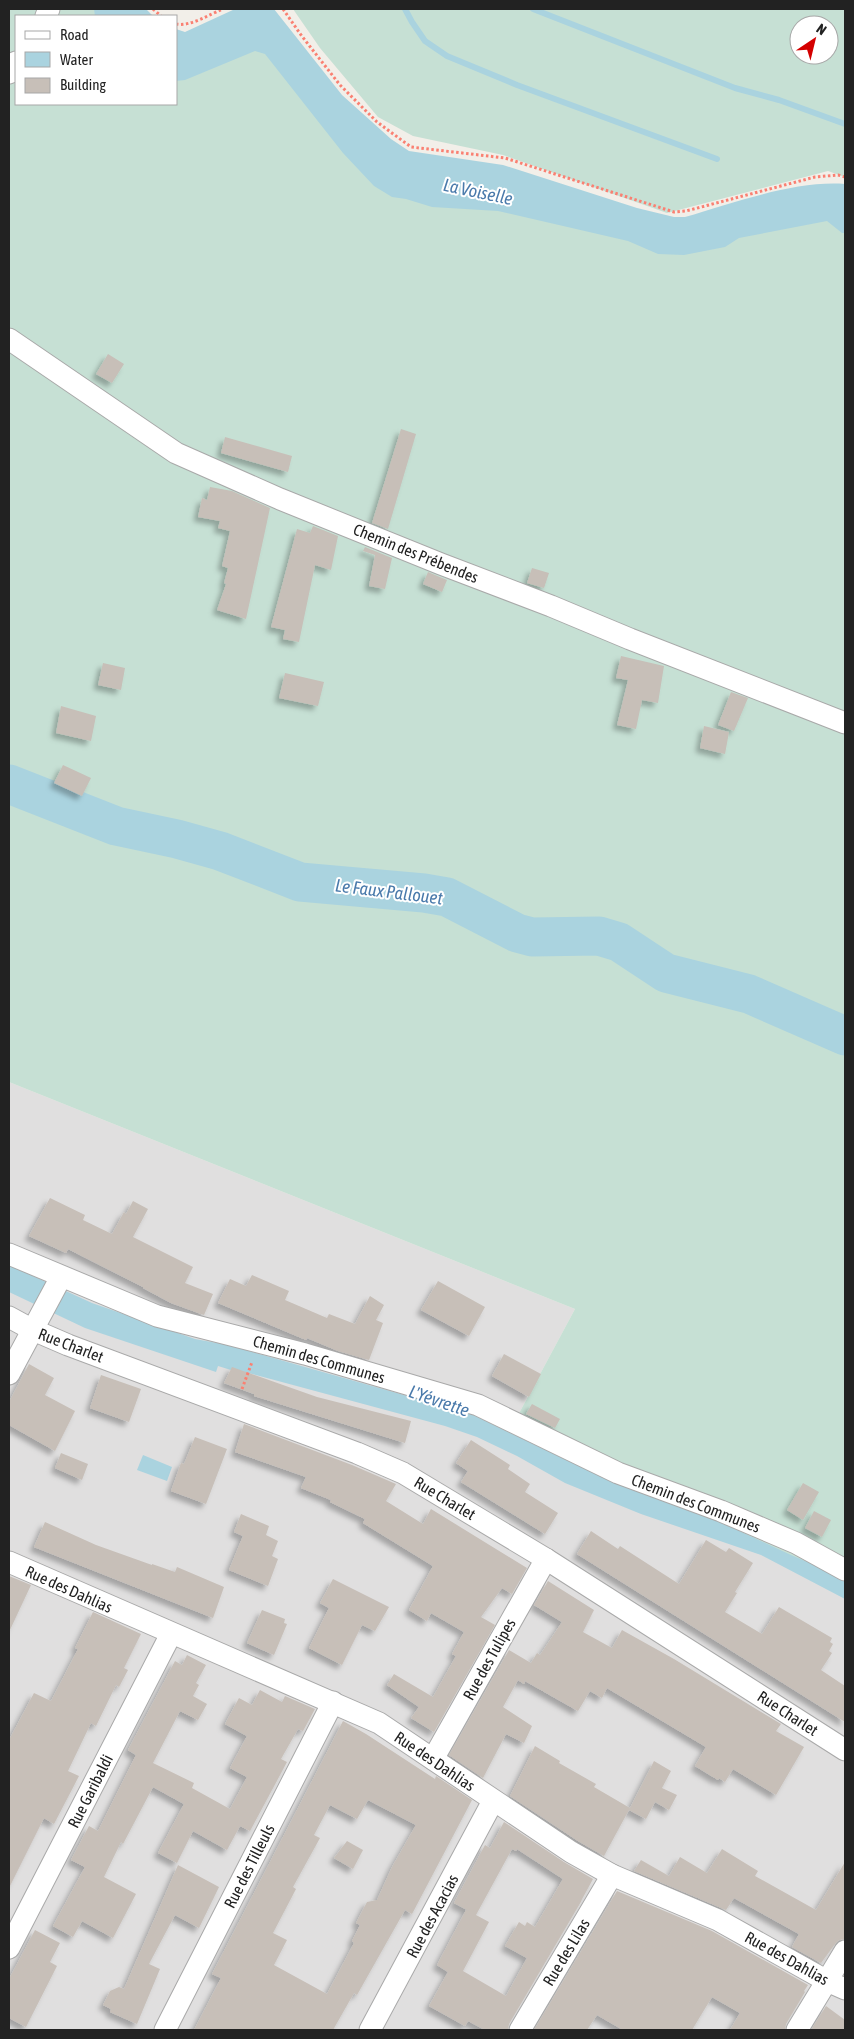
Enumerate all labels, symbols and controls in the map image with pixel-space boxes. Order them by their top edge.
legend [15,15,178,105]
north arrow [789,15,839,65]
text: N [813,20,829,38]
text: Road [60,26,89,43]
text: Water [60,51,93,68]
text: Building [60,76,106,93]
water label: La Voiselle [441,174,515,209]
street label: Chemin des Prébendes [351,520,481,586]
water label: Le Faux Pallouet [334,874,445,909]
street label: Rue Charlet [36,1324,106,1366]
street label: Chemin des Communes [251,1332,387,1387]
water label: L'Yévrette [406,1380,472,1421]
street label: Chemin des Communes [629,1470,763,1536]
street label: Rue Charlet [411,1473,479,1523]
street label: Rue des Dahlias [23,1562,115,1616]
street label: Rue des Tulipes [459,1615,520,1703]
street label: Rue Charlet [754,1687,822,1739]
street label: Rue des Dahlias [391,1728,479,1795]
street label: Rue Garibaldi [64,1751,116,1831]
street label: Rue des Tilleuls [220,1821,278,1911]
street label: Rue des Acacias [403,1871,462,1961]
street label: Rue des Lilas [539,1915,593,1989]
street label: Rue des Dahlias [742,1928,832,1989]

